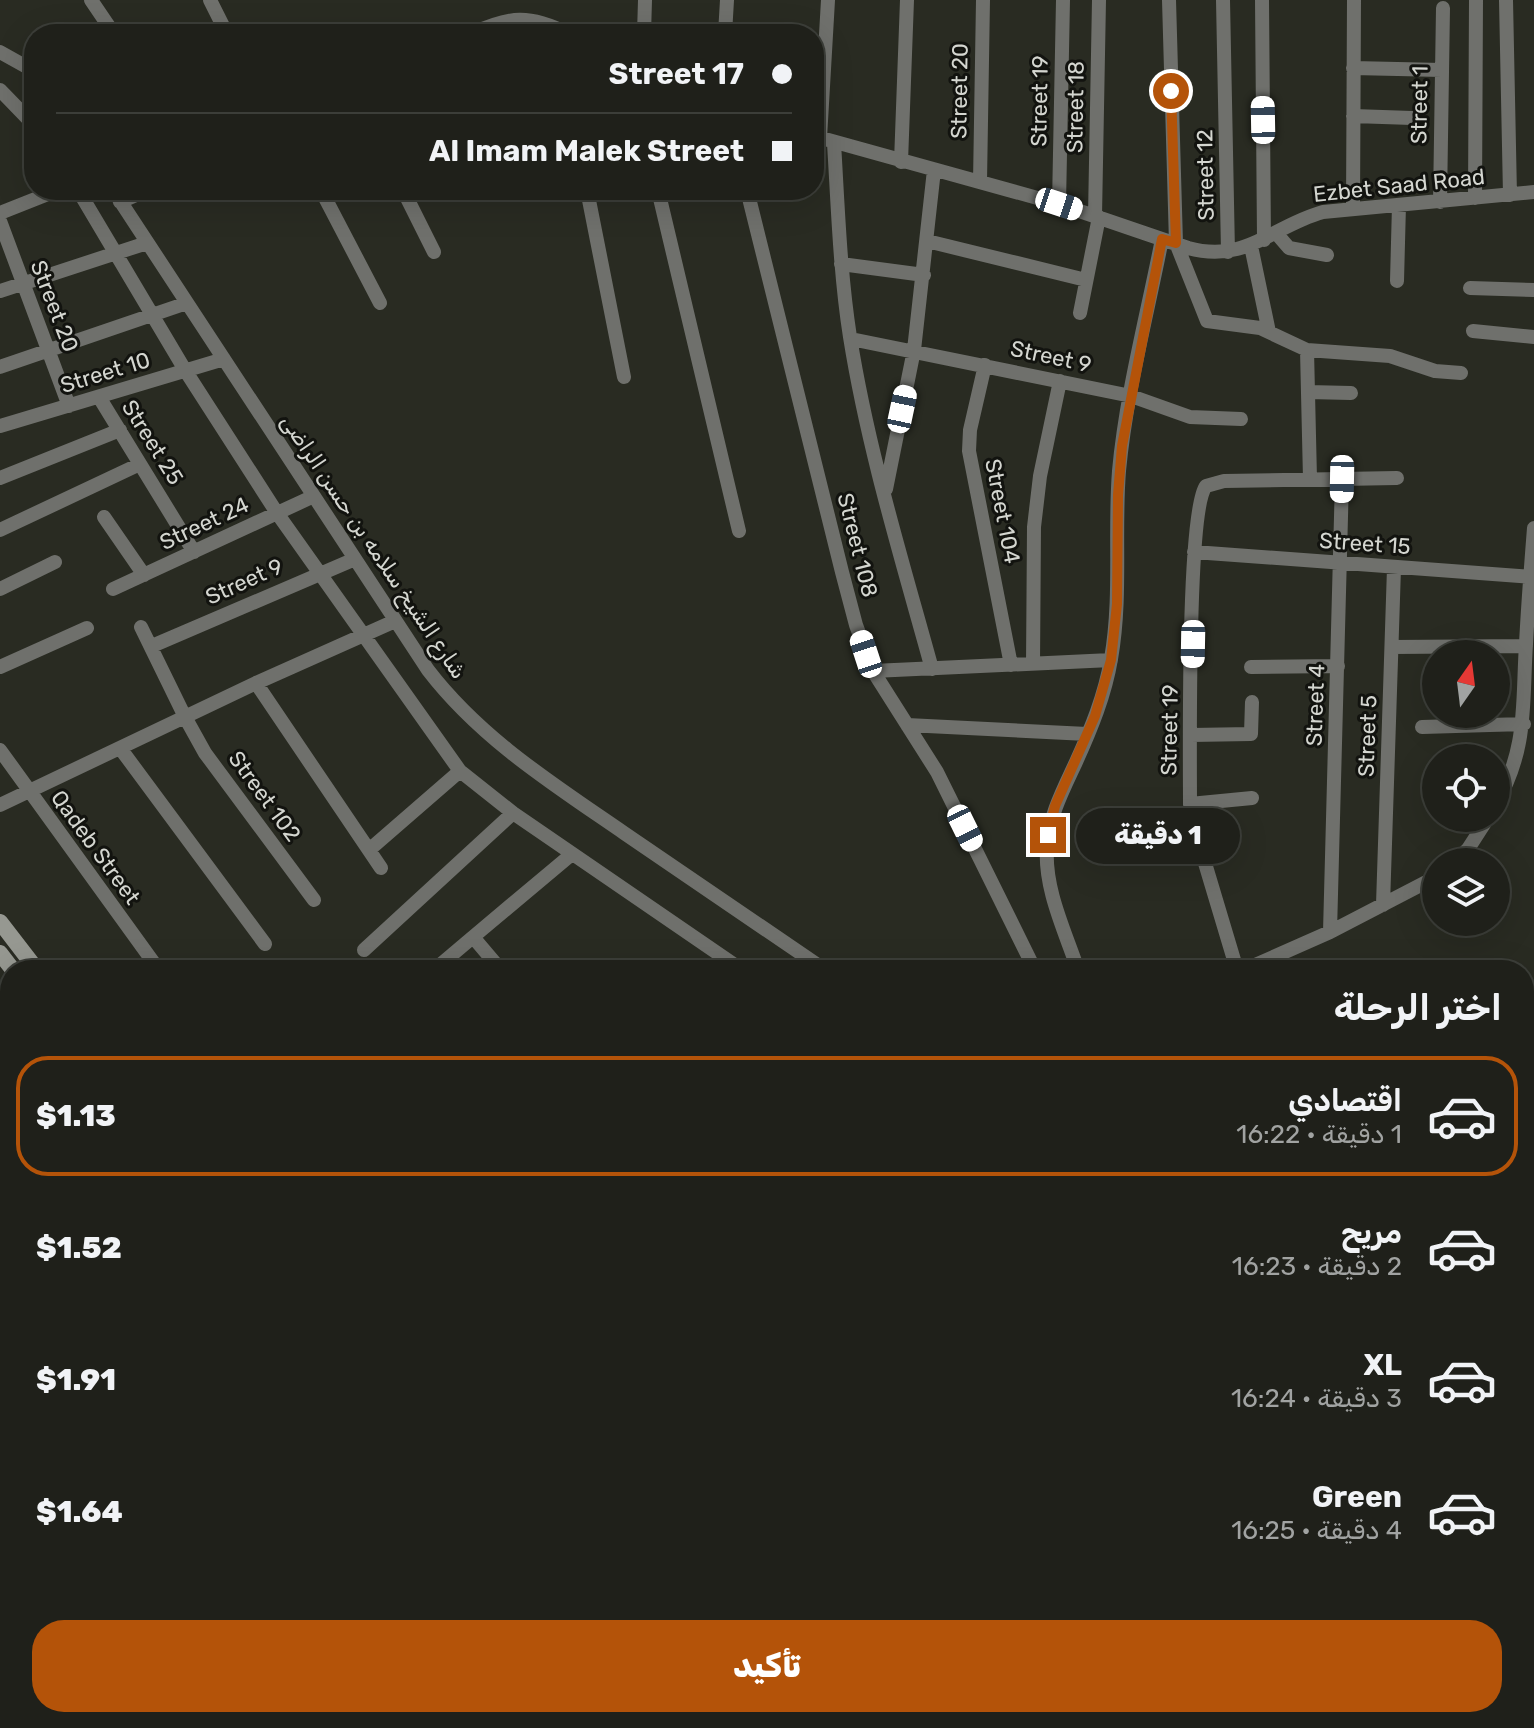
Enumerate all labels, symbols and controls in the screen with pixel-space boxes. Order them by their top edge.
street label: Street 20 [945,43,974,139]
street label: Street 19 [1025,55,1054,147]
text: Street 17 [609,56,744,92]
street label: Street 18 [1061,61,1090,153]
street label: Street 1 [1405,66,1434,144]
route start [1153,73,1189,109]
car [1251,96,1275,144]
street label: Street 12 [1191,129,1220,221]
text: Al Imam Malek Street [429,133,744,169]
street label: Ezbet Saad Road [1312,163,1486,208]
car [1032,185,1086,223]
street label: Street 20 [25,257,84,356]
street label: Street 9 [1008,335,1094,378]
street label: Street 10 [57,346,153,399]
car [885,383,919,435]
street label: Street 25 [116,395,189,490]
street label: شارع الشيخ سلامه بن حسن الراضى [273,409,472,685]
car [1330,455,1354,503]
street label: Street 104 [979,456,1026,566]
street label: Street 108 [832,490,883,600]
street label: Street 24 [155,491,253,556]
street label: Street 15 [1318,527,1412,560]
street label: Street 9 [201,552,287,610]
car [1181,620,1205,668]
car [847,627,885,681]
north arrow [1422,640,1510,728]
map controls [1422,640,1510,936]
street label: Street 4 [1301,663,1330,747]
street label: Street 19 [1155,684,1184,776]
street label: Street 5 [1353,695,1382,777]
button: locate [1422,744,1510,832]
street label: Street 102 [223,746,306,847]
street label: Qadeb Street [45,785,146,910]
car [944,801,986,855]
callout: 1 دقيقة [1076,807,1240,863]
route end [1030,817,1066,853]
text: 1 دقيقة [1114,820,1202,851]
button: layers [1422,848,1510,936]
text: اختر الرحلة [1334,986,1502,1029]
icon: car [1426,1080,1498,1152]
text: اقتصادي [1288,1083,1402,1119]
text: $1.13 [36,1098,116,1134]
text: 1 دقيقة · 16:22 [1236,1119,1402,1150]
icon: car [1426,1212,1498,1284]
text: مريح [1341,1215,1402,1251]
text: $1.52 [36,1230,122,1266]
text: 2 دقيقة · 16:23 [1232,1251,1402,1282]
icon: car [1426,1344,1498,1416]
text: XL [1363,1347,1402,1383]
text: $1.91 [36,1362,116,1398]
text: 3 دقيقة · 16:24 [1231,1383,1402,1414]
icon: car [1426,1476,1498,1548]
text: Green [1312,1479,1402,1515]
text: $1.64 [36,1494,123,1530]
text: 4 دقيقة · 16:25 [1231,1515,1402,1546]
button: تأكيد [32,1620,1502,1712]

